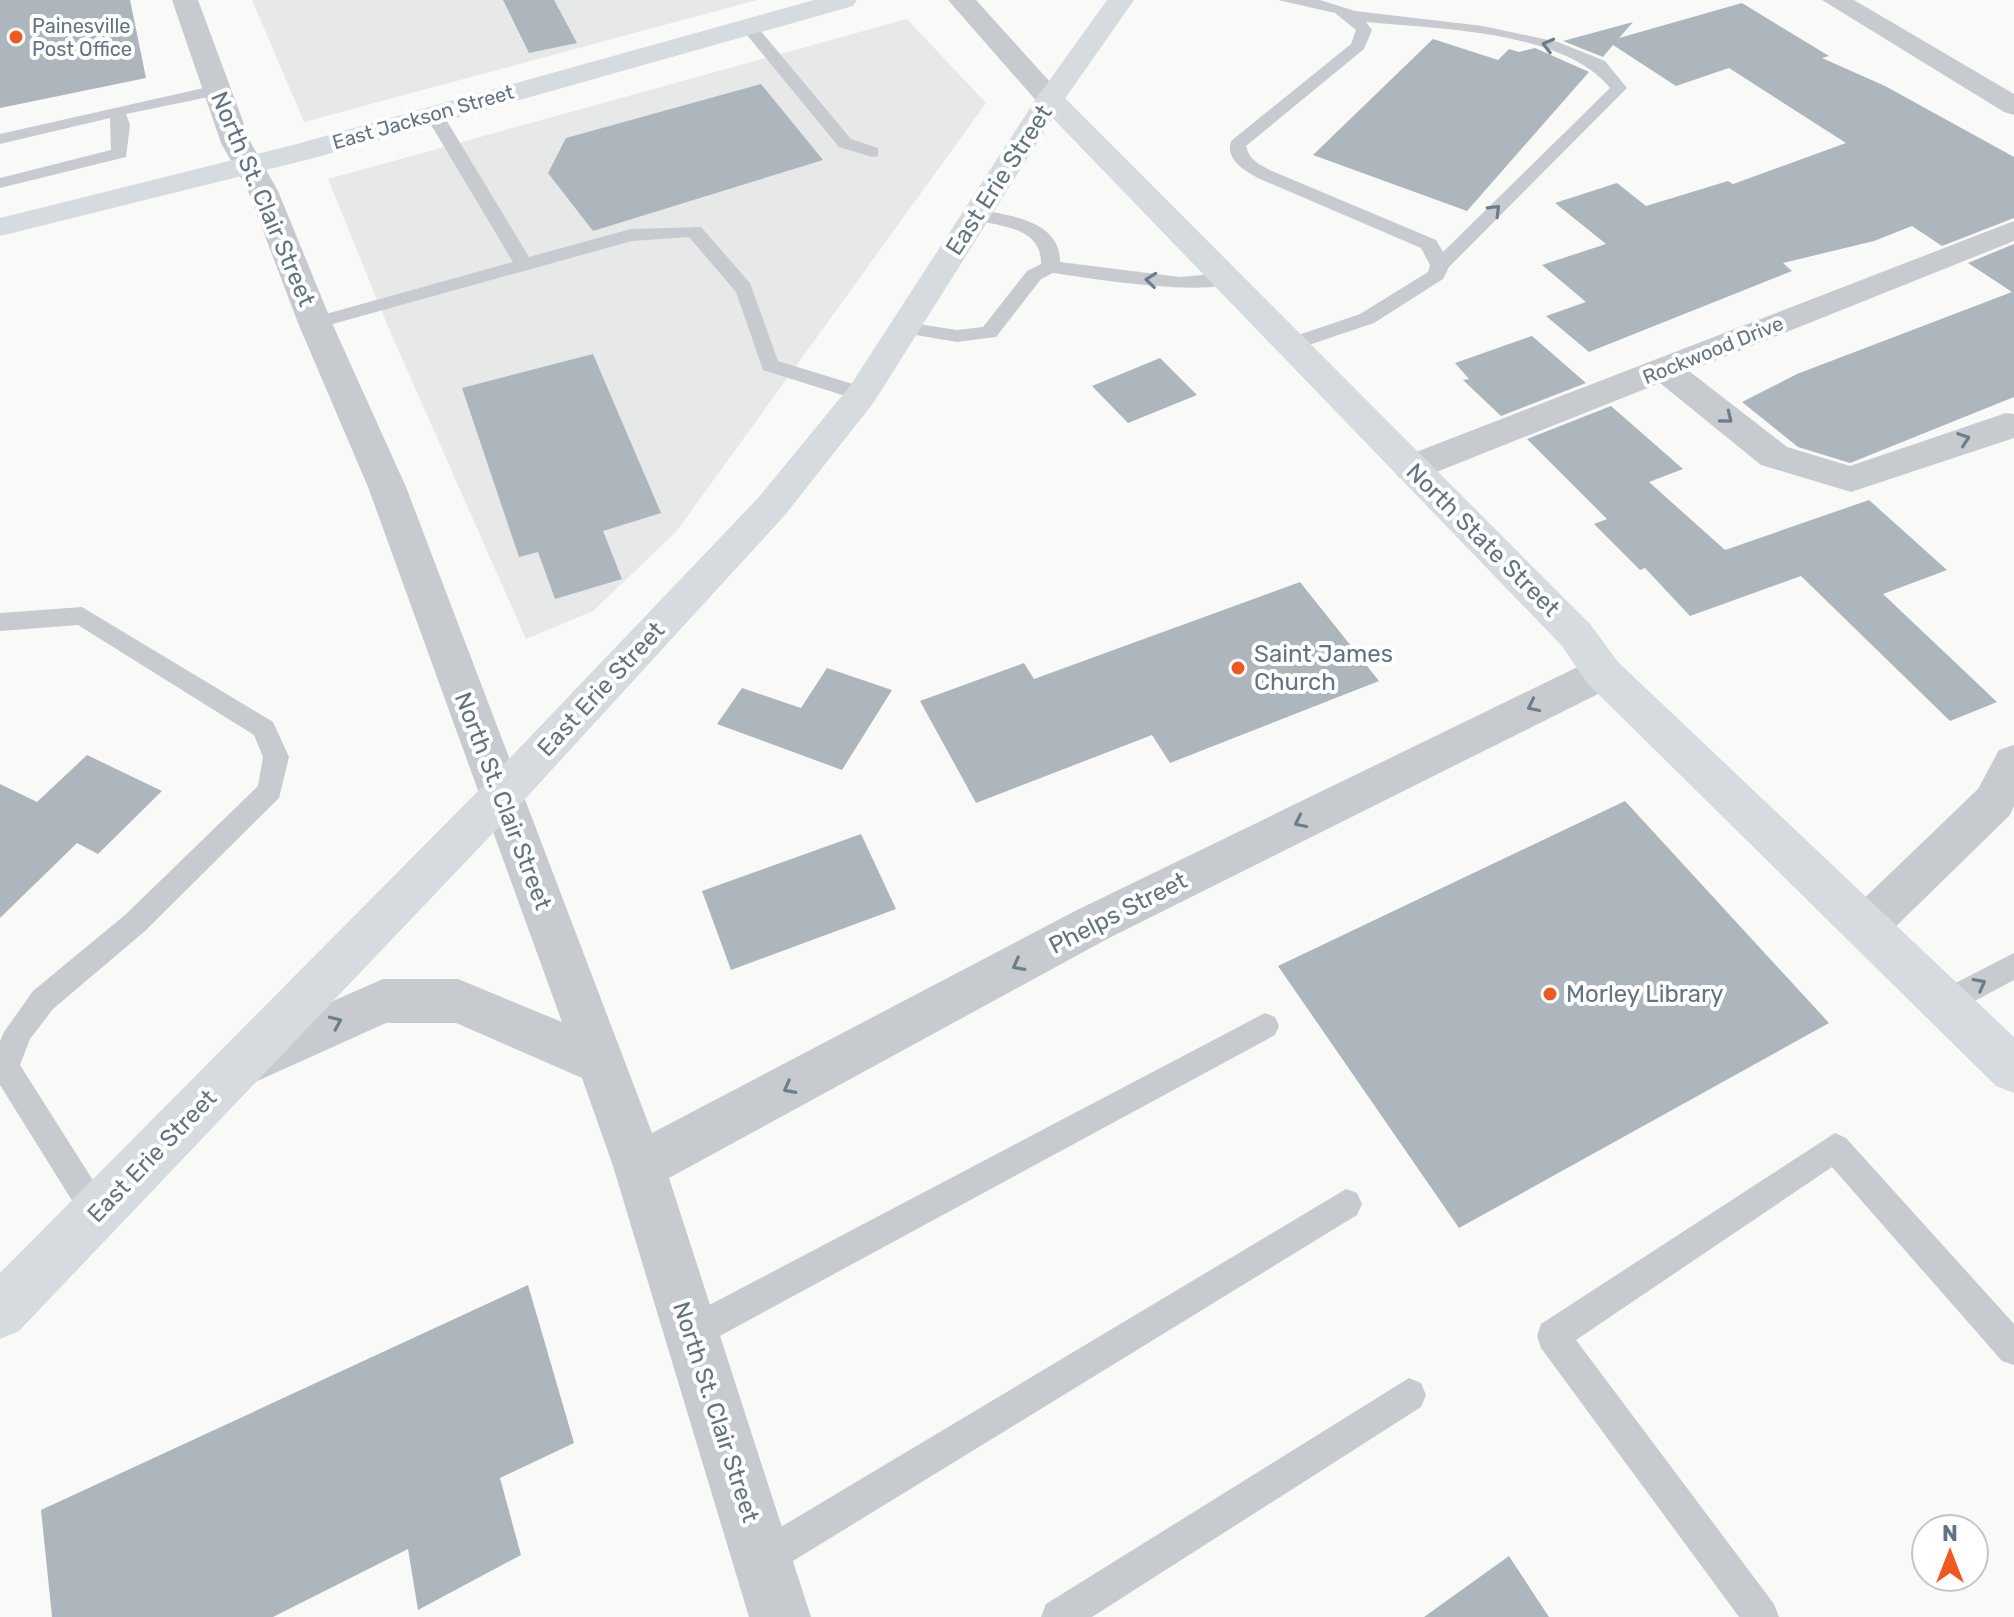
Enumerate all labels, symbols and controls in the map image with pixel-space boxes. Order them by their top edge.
place label: Painesville Post Office [32,14,132,61]
marker: Painesville Post Office [7,28,25,46]
one-way arrow [1542,38,1555,55]
street label: East Jackson Street [330,80,517,154]
street label: North St. Clair Street [205,87,321,311]
street label: East Erie Street [940,100,1058,260]
one-way arrow [1486,205,1500,220]
one-way arrow [1144,271,1157,288]
street label: Rockwood Drive [1639,311,1787,389]
one-way arrow [1718,409,1733,423]
one-way arrow [1956,433,1970,449]
street label: North State Street [1401,458,1565,622]
street label: East Erie Street [532,616,670,762]
place label: Saint James Church [1254,640,1393,696]
marker: Saint James Church [1229,659,1247,677]
street label: North St. Clair Street [449,688,557,914]
one-way arrow [1526,696,1541,712]
one-way arrow [1293,812,1308,827]
street label: Phelps Street [1044,866,1192,960]
one-way arrow [1012,955,1026,970]
one-way arrow [1971,979,1986,994]
place label: Morley Library [1566,980,1723,1008]
marker: Morley Library [1541,985,1559,1003]
one-way arrow [328,1016,343,1032]
one-way arrow [783,1079,798,1094]
street label: East Erie Street [82,1084,222,1228]
street label: North St. Clair Street [667,1298,765,1526]
north arrow [1910,1513,1990,1593]
text: N [1942,1520,1958,1547]

